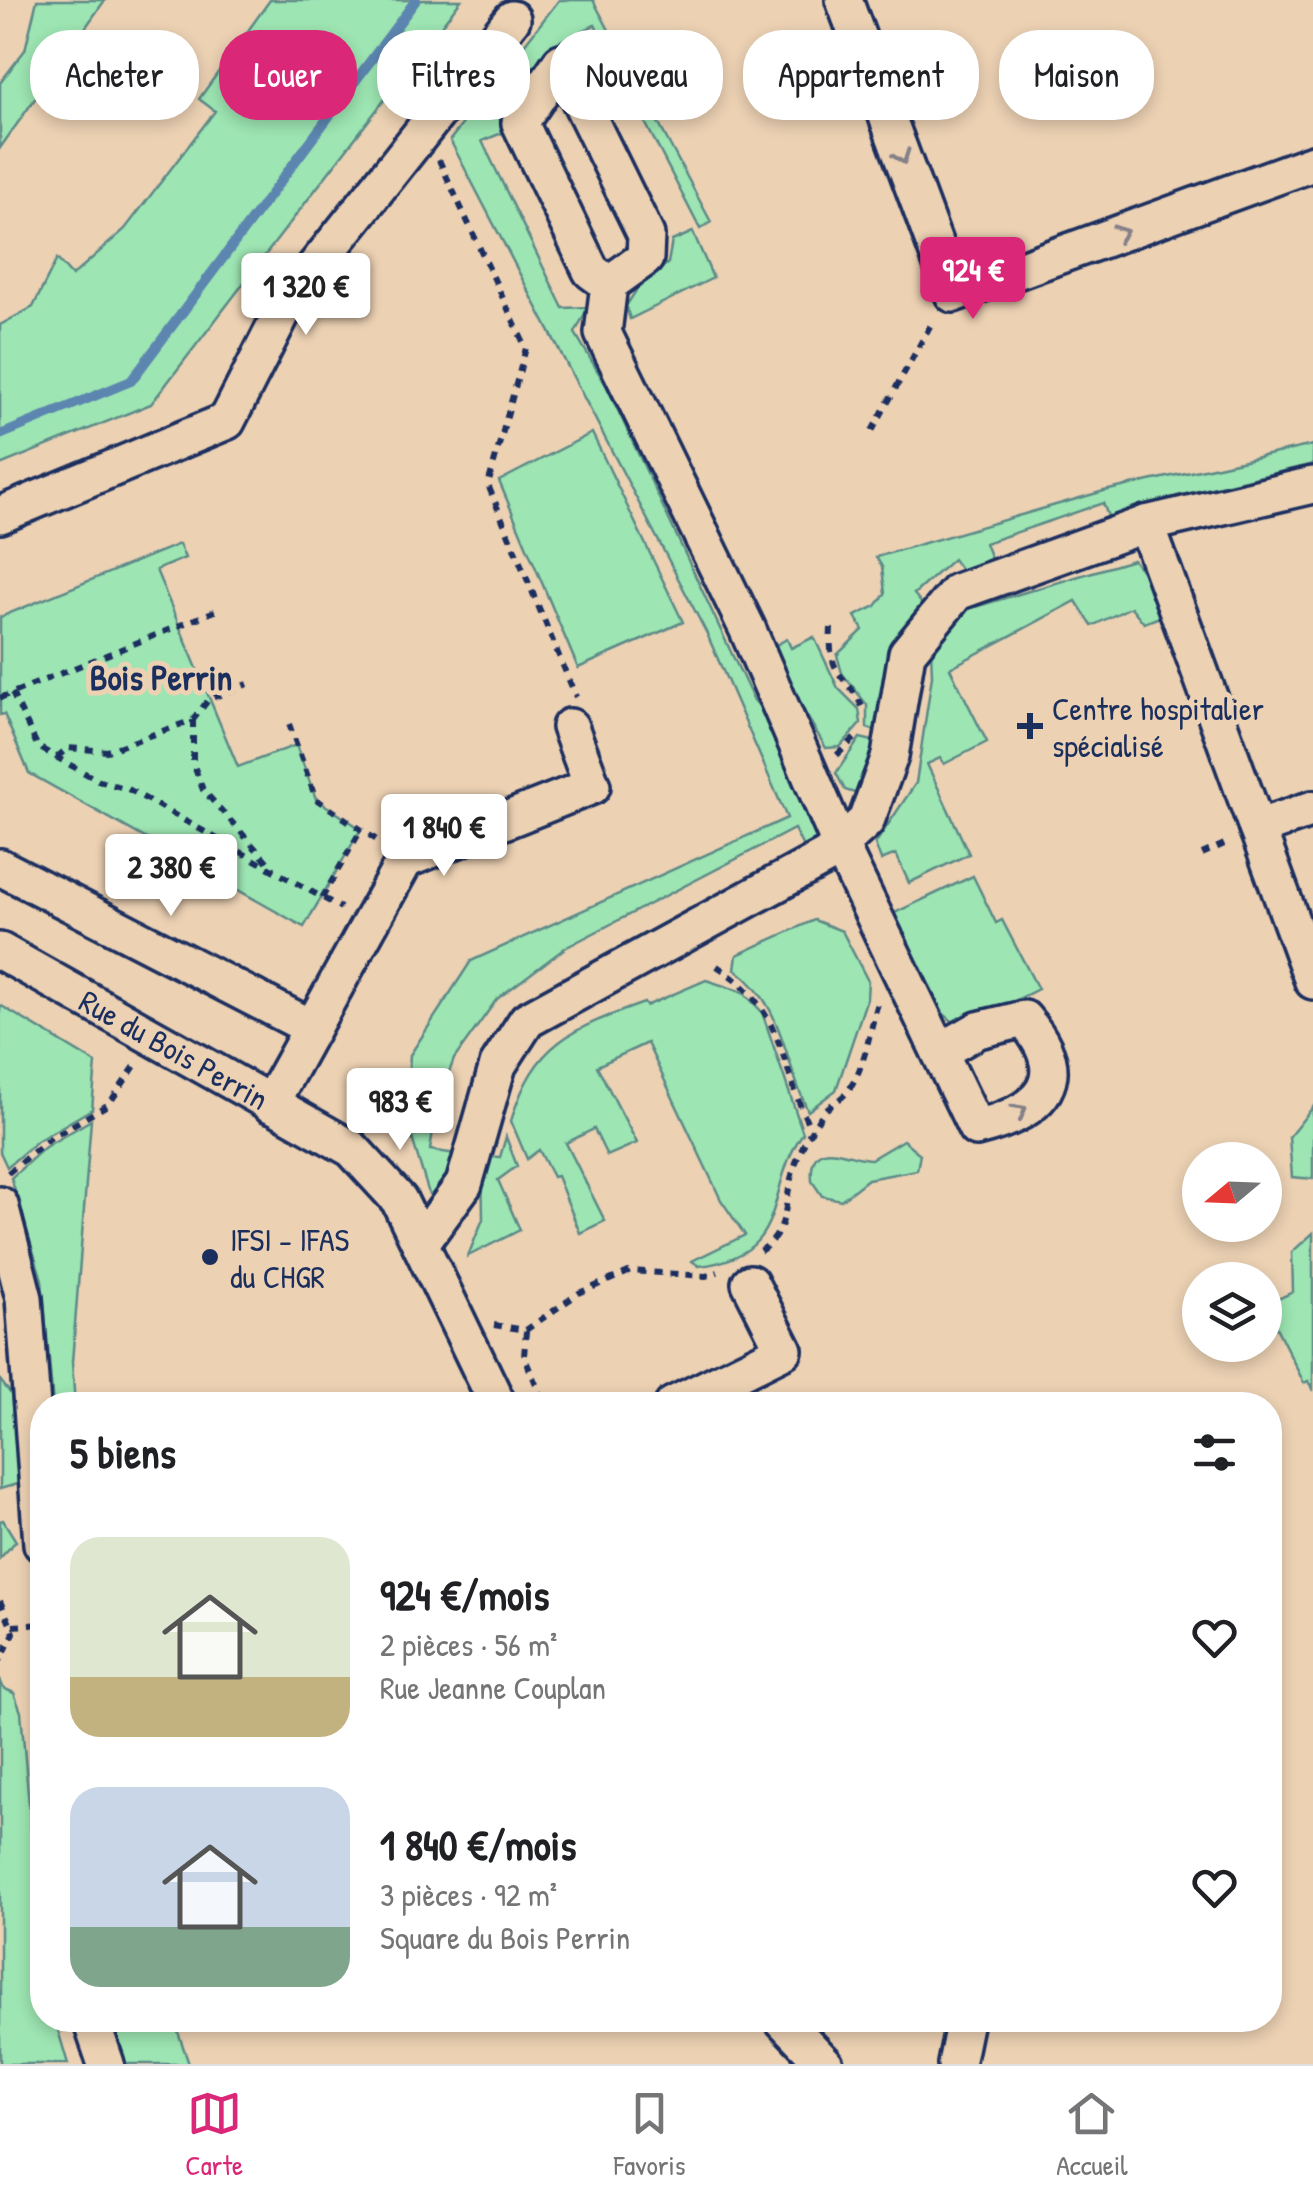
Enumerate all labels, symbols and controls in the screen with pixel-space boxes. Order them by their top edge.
chip: Acheter [30,30,199,120]
chip: Louer [219,30,357,120]
chip: Filtres [377,30,530,120]
chip: Nouveau [550,30,723,120]
chip: Appartement [743,30,979,120]
chip: Maison [999,30,1154,120]
one-way arrow [891,147,911,165]
one-way arrow [1112,224,1129,245]
pin: 924 € [903,237,1043,322]
text: 924 € [942,248,1004,291]
pin: 1 320 € [214,253,398,338]
text: 1 320 € [263,264,349,307]
district label: Bois Perrin [90,654,232,701]
place label: Centre hospitalier spécialisé [1052,687,1264,767]
marker: Centre hospitalier spécialisé [1017,713,1043,739]
pin: 1 840 € [352,794,536,879]
text: 1 840 € [403,805,485,848]
pin: 2 380 € [79,834,263,919]
text: 2 380 € [127,845,215,888]
street label: Rue du Bois Perrin [72,979,277,1119]
pin: 983 € [330,1068,470,1153]
text: 983 € [369,1079,431,1122]
one-way arrow [1009,1104,1027,1124]
north arrow [1182,1142,1282,1242]
map controls [1182,1142,1282,1362]
place label: IFSI - IFAS du CHGR [230,1218,350,1298]
marker: IFSI - IFAS du CHGR [199,1246,221,1268]
button: layers [1182,1262,1282,1362]
text: 5 biens [70,1424,176,1481]
icon: filters [1187,1425,1242,1480]
text: 924 €/mois [380,1566,550,1623]
icon: home [150,1577,270,1697]
icon: heart [1187,1610,1242,1665]
text: 2 pièces · 56 m² [380,1623,557,1666]
text: Rue Jeanne Couplan [380,1666,606,1709]
text: 1 840 €/mois [380,1816,576,1873]
icon: home [150,1827,270,1947]
icon: heart [1187,1860,1242,1915]
text: 3 pièces · 92 m² [380,1873,557,1916]
text: Square du Bois Perrin [380,1916,630,1959]
tab: Carte [185,2086,243,2184]
tab: Favoris [614,2086,686,2184]
tab: Accueil [1056,2086,1128,2184]

